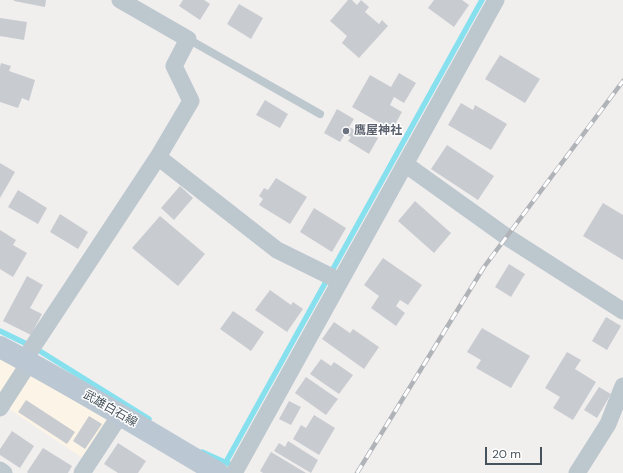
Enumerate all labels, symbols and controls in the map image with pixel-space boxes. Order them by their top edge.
place label: 鷹屋神社 [354,124,402,138]
marker: 鷹屋神社 [341,126,351,136]
street label: 武雄白石線 [80,388,140,430]
scale bar [487,439,544,465]
text: 20 m [492,446,521,462]

